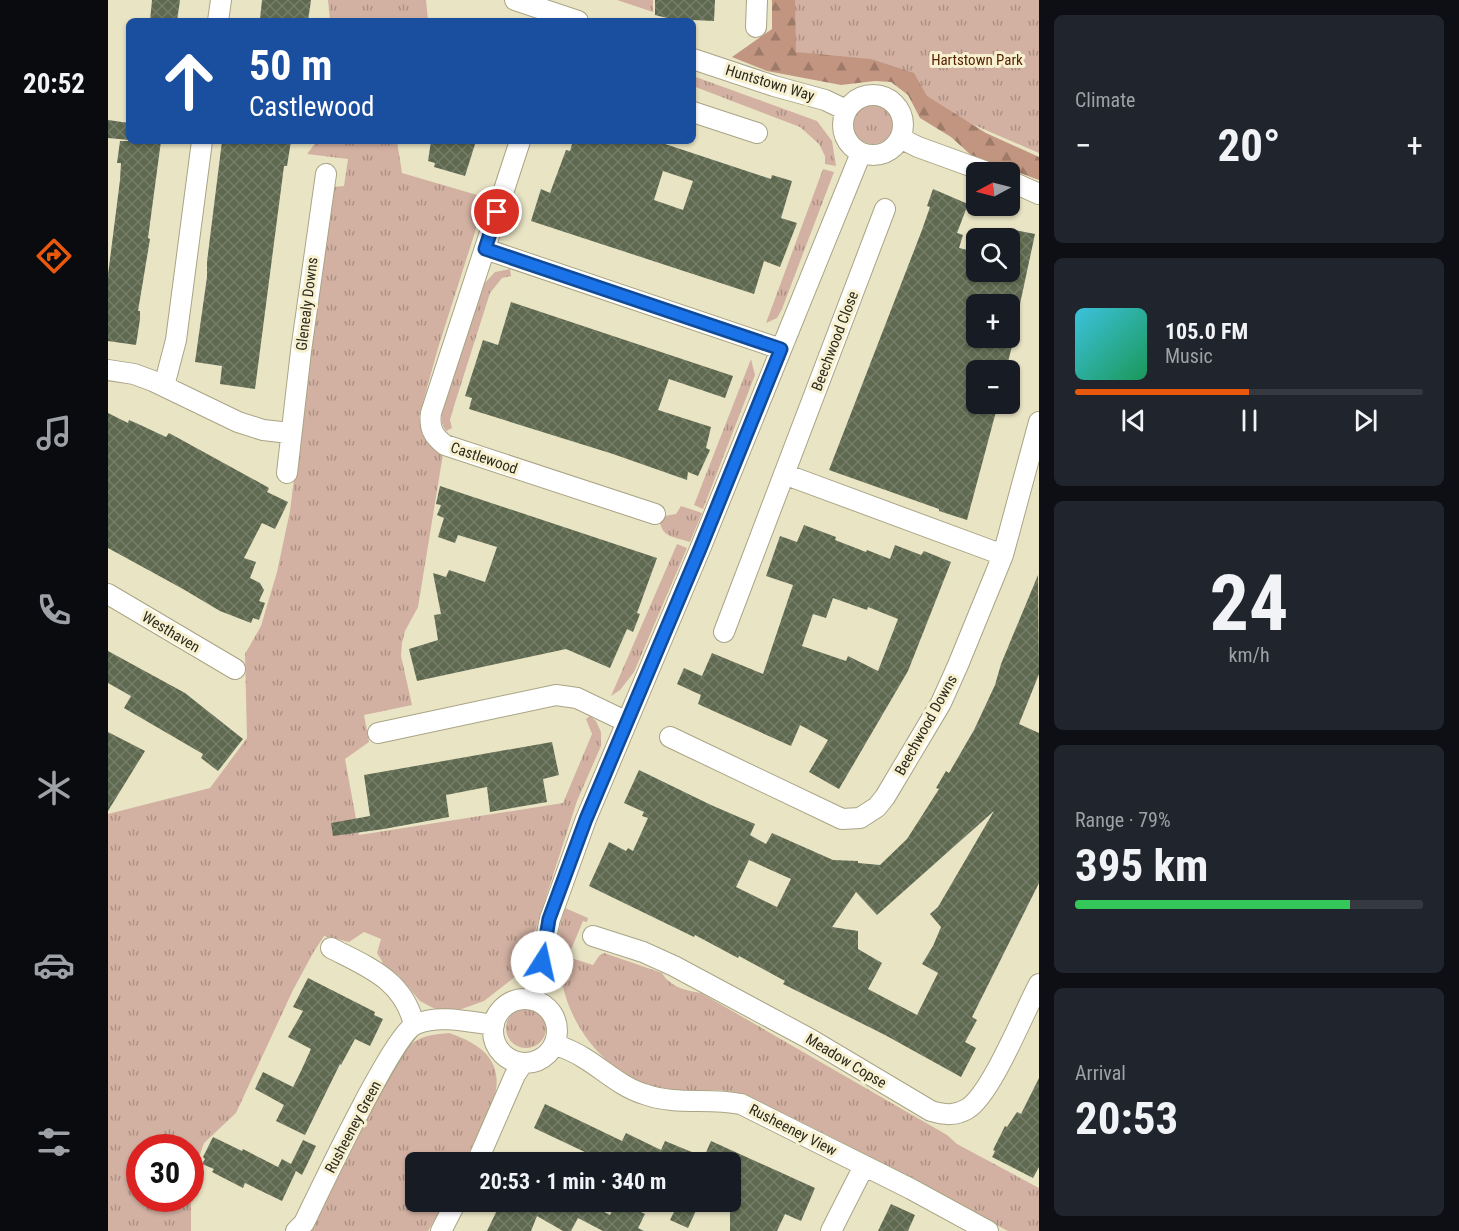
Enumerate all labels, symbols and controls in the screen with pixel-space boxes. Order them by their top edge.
text: 50 m [249,41,332,90]
icon: ahead [150,42,228,120]
park label: Hartstown Park [931,51,1023,69]
street label: Huntstown Way [723,61,817,105]
text: 20:52 [23,68,85,100]
text: Climate [1075,88,1135,112]
text: Castlewood [249,91,374,123]
text: 20° [1218,119,1281,172]
text: − [1075,126,1092,165]
text: + [1407,126,1423,165]
north arrow [966,162,1020,216]
map controls [966,162,1020,414]
pin [471,186,522,237]
icon: arrive [480,195,513,228]
button: search [966,228,1020,282]
icon: directions [33,235,75,277]
street label: Glenealy Downs [292,256,322,352]
street label: Beechwood Close [808,289,862,393]
button: + [966,294,1020,348]
text: 105.0 FM [1165,319,1248,344]
text: Music [1165,344,1213,368]
button: − [966,360,1020,414]
icon: previous [1117,404,1150,437]
icon: pause [1233,404,1266,437]
icon: next [1349,404,1382,437]
icon: music [33,412,75,454]
street label: Castlewood [448,438,520,478]
text: 24 [1210,558,1288,649]
icon: phone [33,589,75,631]
street label: Westhaven [139,608,203,656]
text: km/h [1228,643,1270,667]
street label: Beechwood Downs [891,671,961,778]
icon: climate [33,767,75,809]
text: Range · 79% [1075,808,1171,832]
text: 395 km [1075,839,1208,892]
position arrow [510,930,574,994]
icon: car [33,944,75,986]
street label: Meadow Copse [802,1030,890,1092]
text: Arrival [1075,1061,1126,1085]
street label: Rusheeney Green [321,1078,385,1176]
text: 20:53 [1075,1092,1178,1145]
street label: Rusheeney View [746,1100,840,1160]
icon: filters [33,1121,75,1163]
speed limit sign: 30 [126,1134,204,1212]
text: 20:53 · 1 min · 340 m [480,1169,666,1194]

